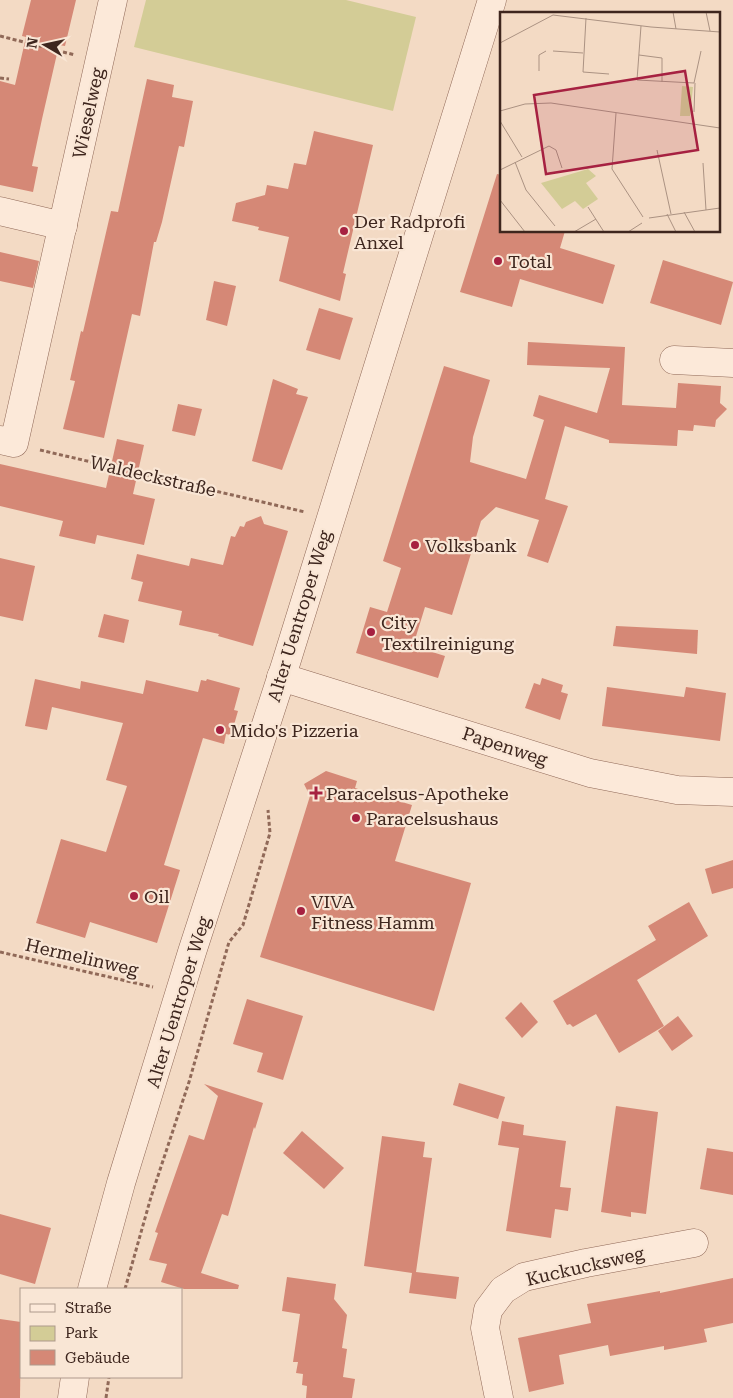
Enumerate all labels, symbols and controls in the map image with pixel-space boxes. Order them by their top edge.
inset map [500,12,720,232]
north arrow [20,20,70,70]
text: N [23,36,41,50]
street label: Wieselweg [68,65,108,160]
place label: Der Radprofi Anxel [354,211,465,253]
marker: Der Radprofi Anxel [338,225,350,237]
place label: Total [508,251,552,272]
marker: Total [492,255,504,267]
street label: Waldeckstraße [88,451,218,501]
street label: Alter Uentroper Weg [263,527,335,704]
place label: Volksbank [425,535,517,556]
marker: Volksbank [409,539,421,551]
place label: City Textilreinigung [381,612,515,654]
marker: City Textilreinigung [365,626,377,638]
place label: Mido's Pizzeria [230,720,359,741]
street label: Papenweg [460,722,551,770]
marker: Mido's Pizzeria [214,724,226,736]
place label: Paracelsus-Apotheke [326,783,509,804]
marker: Paracelsus-Apotheke [310,787,322,799]
place label: Paracelsushaus [366,808,498,829]
marker: Paracelsushaus [350,812,362,824]
place label: Oil [144,886,170,907]
marker: Oil [128,890,140,902]
place label: VIVA Fitness Hamm [311,891,435,933]
marker: VIVA Fitness Hamm [295,905,307,917]
street label: Alter Uentroper Weg [142,913,214,1090]
street label: Hermelinweg [23,934,141,980]
street label: Kuckucksweg [524,1242,647,1290]
legend [20,1288,182,1378]
text: Straße [65,1299,112,1317]
text: Park [65,1324,99,1342]
text: Gebäude [65,1349,130,1367]

